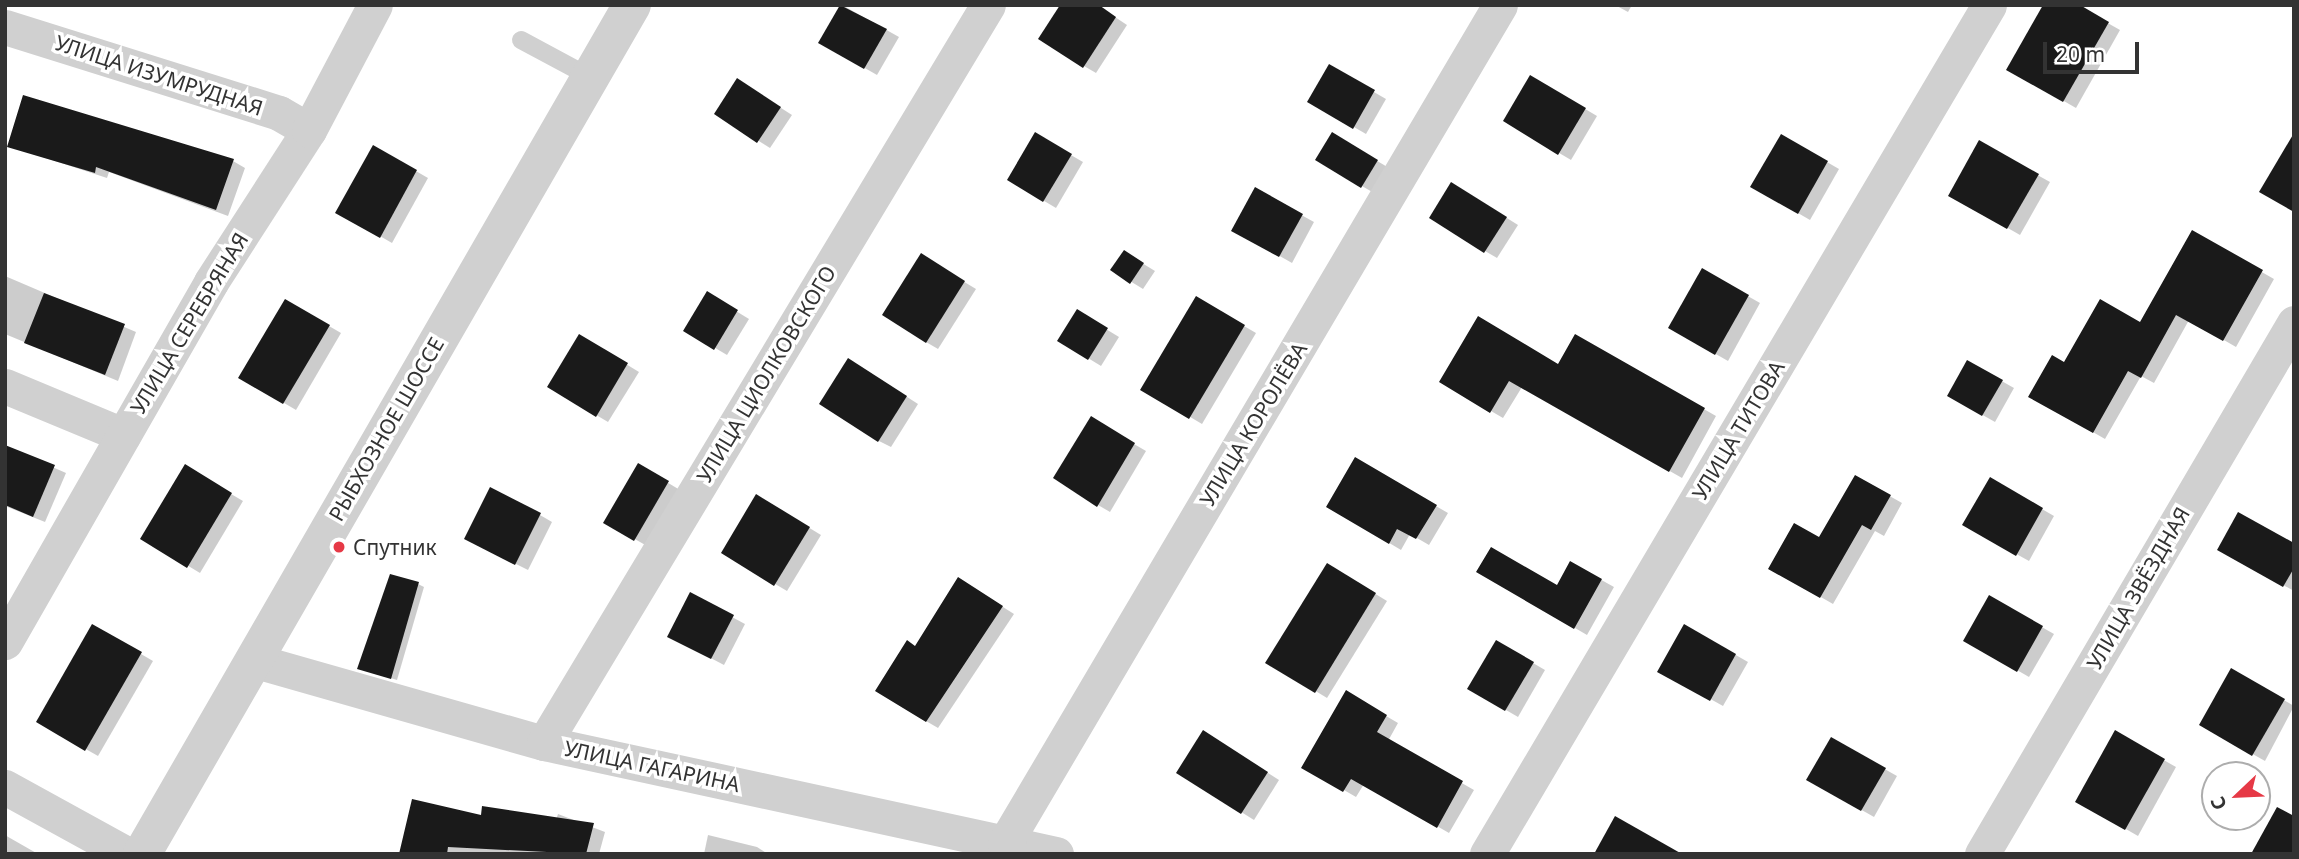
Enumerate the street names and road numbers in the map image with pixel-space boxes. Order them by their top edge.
street label: УЛИЦА ИЗУМРУДНАЯ [52,30,266,120]
street label: УЛИЦА СЕРЕБРЯНАЯ [125,228,253,418]
street label: УЛИЦА ЦИОЛКОВСКОГО [691,261,841,487]
street label: РЫБХОЗНОЕ ШОССЕ [323,333,449,525]
street label: УЛИЦА КОРОЛЁВА [1194,338,1312,510]
street label: УЛИЦА ТИТОВА [1687,356,1789,504]
street label: УЛИЦА ЗВЁЗДНАЯ [2081,502,2195,674]
street label: УЛИЦА ГАГАРИНА [562,735,742,797]

